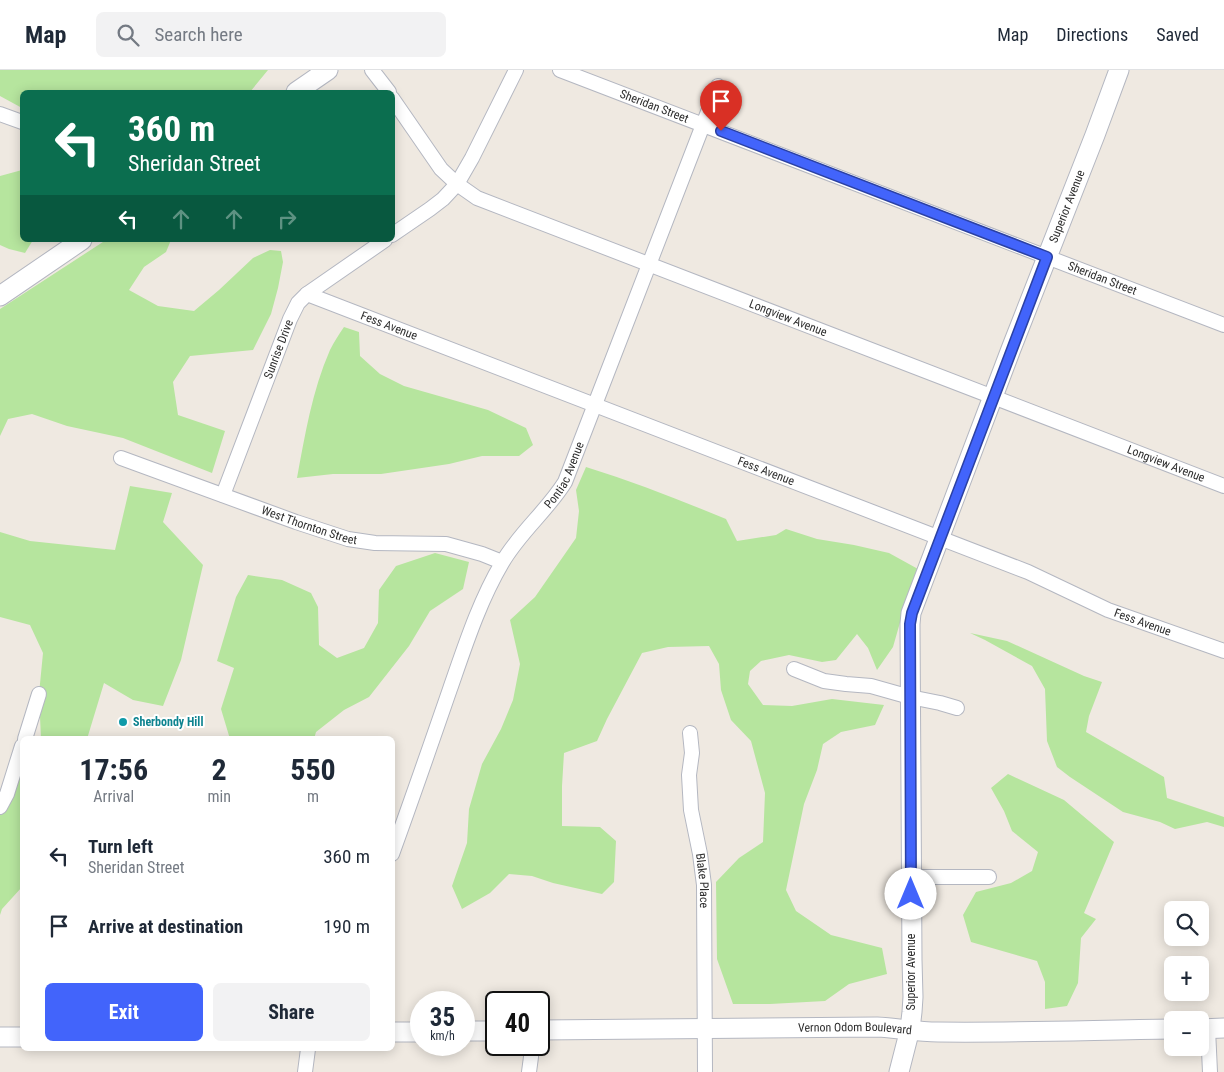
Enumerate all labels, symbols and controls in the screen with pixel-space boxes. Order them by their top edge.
search box [96,12,446,57]
text: Map [25,21,66,49]
icon: search [114,21,142,49]
text: Search here [154,23,243,46]
text: Map [997,24,1028,45]
text: Directions [1056,24,1128,45]
text: Saved [1156,24,1199,45]
pin [700,80,742,131]
street label: Sheridan Street [618,87,691,126]
icon: arrive [707,87,735,115]
text: 360 m [128,109,215,150]
icon: left [45,110,110,175]
text: Sheridan Street [128,151,261,176]
street label: Superior Avenue [1046,168,1088,245]
icon: left [114,205,142,233]
icon: ahead [167,205,195,233]
icon: ahead [220,205,248,233]
icon: right [273,205,301,233]
street label: Sheridan Street [1066,259,1139,298]
street label: Longview Avenue [747,297,829,339]
street label: Fess Avenue [359,308,420,343]
street label: Sunrise Drive [261,317,296,381]
street label: Pontiac Avenue [541,439,587,511]
street label: Longview Avenue [1125,442,1207,485]
street label: Fess Avenue [736,454,797,488]
street label: West Thornton Street [260,503,358,547]
street label: Fess Avenue [1112,606,1173,639]
place label: Sherbondy Hill [133,715,203,729]
marker: Sherbondy Hill [117,716,129,728]
text: 17:56 [79,752,148,787]
text: 2 [212,752,227,787]
text: 550 [290,752,336,787]
text: Arrival [93,787,134,806]
text: min [207,787,231,806]
text: m [307,787,319,806]
text: Turn left [88,835,153,858]
icon: left [45,842,73,870]
text: 360 m [323,845,370,868]
street label: Blake Place [693,852,711,908]
text: Sheridan Street [88,858,185,877]
position arrow [884,867,936,919]
map controls [1164,901,1209,1056]
button: search [1164,901,1209,946]
icon: arrive [45,912,73,940]
text: Arrive at destination [88,915,243,938]
text: 190 m [323,915,370,938]
street label: Superior Avenue [904,933,918,1010]
button: + [1164,956,1209,1001]
button: Exit [45,983,203,1041]
button: Share [213,983,370,1041]
speed limit sign: 40 [485,991,550,1056]
text: 35 [430,1003,455,1032]
button: − [1164,1011,1209,1056]
street label: Vernon Odom Boulevard [798,1020,913,1037]
text: km/h [430,1029,455,1043]

